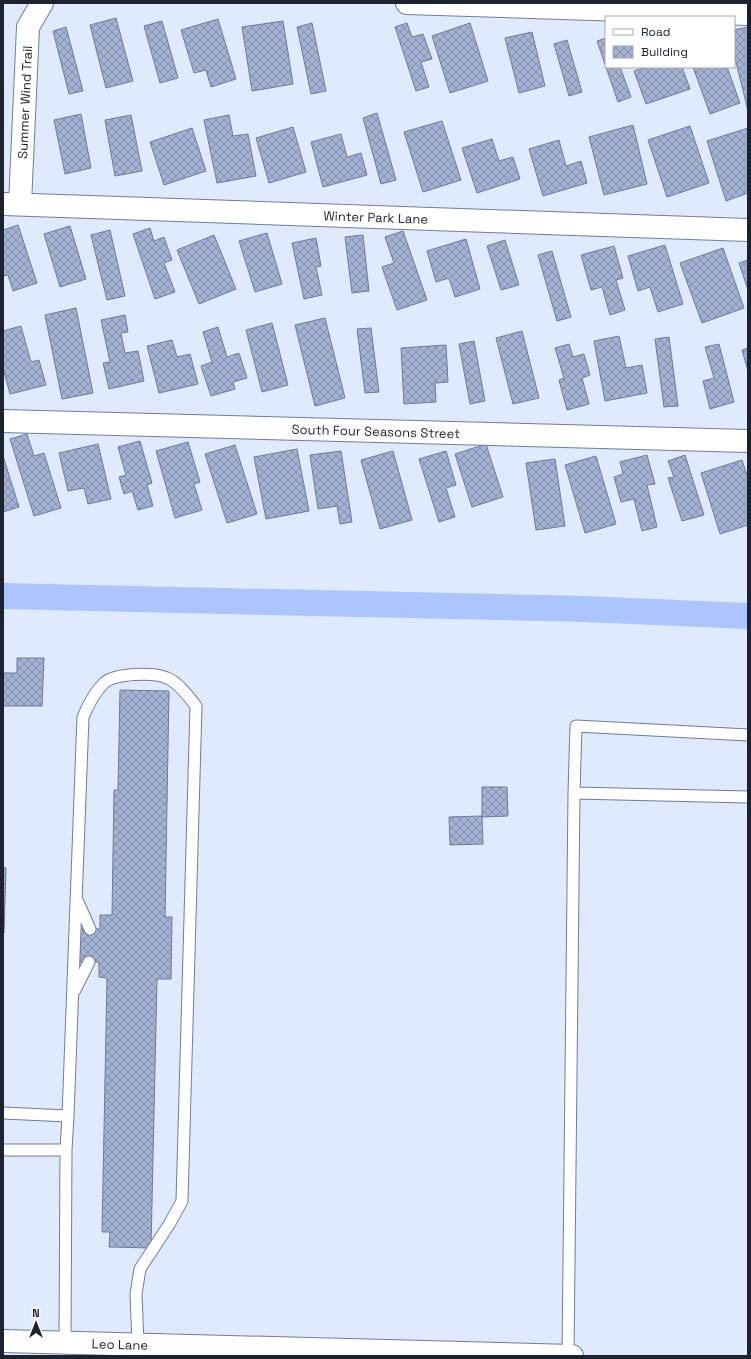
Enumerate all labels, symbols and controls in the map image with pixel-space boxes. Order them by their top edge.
legend [605,16,735,68]
text: Road [641,24,670,40]
text: Building [641,44,688,60]
street label: Summer Wind Trail [14,45,36,159]
street label: Winter Park Lane [323,207,428,228]
street label: South Four Seasons Street [291,421,460,442]
north arrow [16,1303,56,1343]
text: N [32,1306,40,1320]
street label: Leo Lane [92,1335,148,1354]

